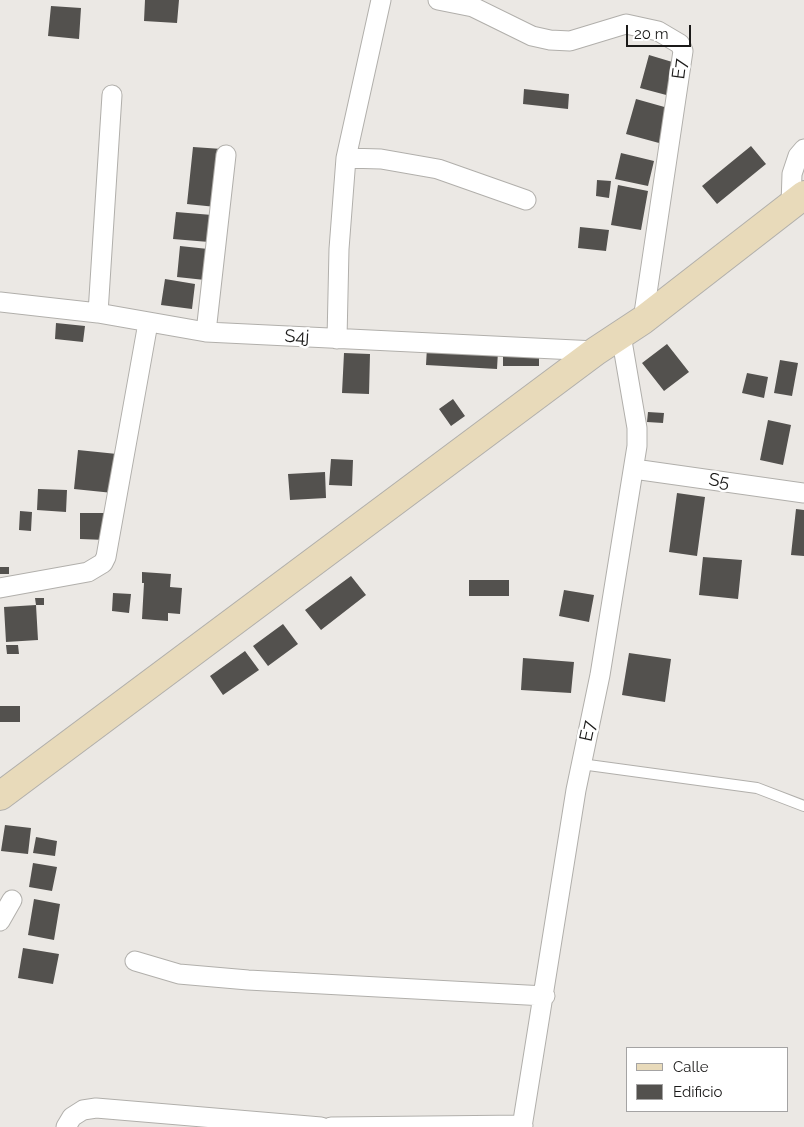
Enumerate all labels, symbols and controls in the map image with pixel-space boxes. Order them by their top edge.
scale bar [629,15,694,47]
text: 20 m [634,25,669,43]
street label: E7 [668,58,692,80]
street label: S4j [284,326,310,348]
street label: S5 [707,469,731,493]
street label: E7 [575,719,601,743]
legend [626,1047,789,1112]
text: Calle [673,1058,708,1076]
text: Edificio [673,1083,723,1101]

